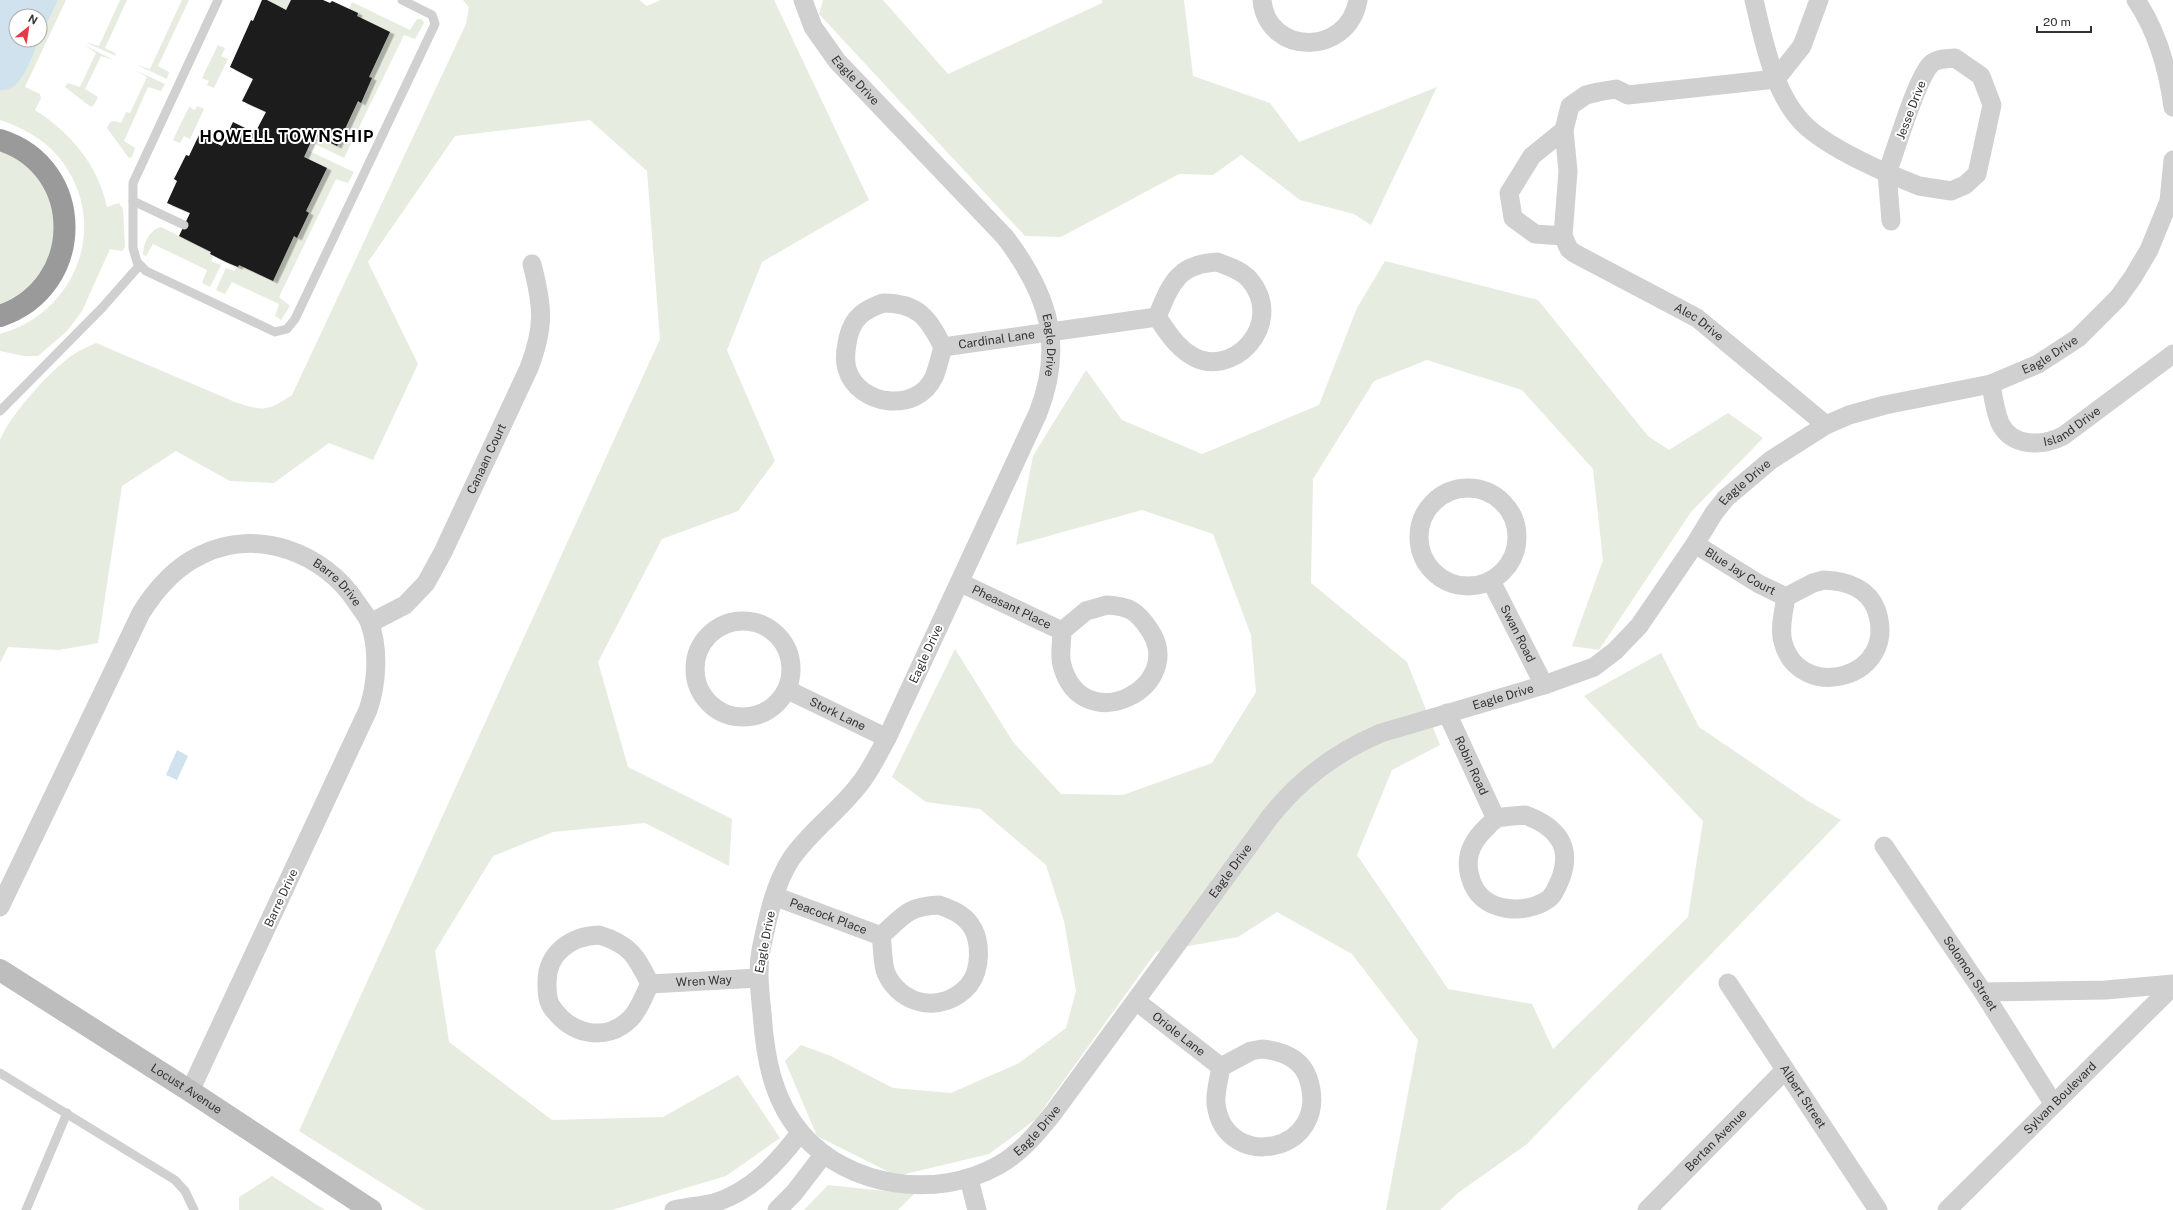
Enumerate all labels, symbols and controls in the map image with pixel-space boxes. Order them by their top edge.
north arrow [8,8,48,48]
scale bar [2037,8,2091,34]
text: N [26,12,40,27]
text: 20 m [2043,15,2071,29]
street label: Eagle Drive [828,53,882,108]
street label: Jesse Drive [1893,78,1929,141]
district label: HOWELL TOWNSHIP [200,127,375,146]
street label: Alec Drive [1672,300,1726,344]
street label: Eagle Drive [1039,312,1058,378]
street label: Cardinal Lane [957,327,1036,352]
street label: Eagle Drive [2020,333,2081,377]
street label: Island Drive [2042,403,2103,449]
street label: Canaan Court [464,421,509,496]
street label: Eagle Drive [1716,456,1773,508]
street label: Blue Jay Court [1702,545,1778,598]
street label: Barre Drive [310,556,364,609]
street label: Pheasant Place [970,582,1054,632]
street label: Swan Road [1497,603,1538,664]
street label: Eagle Drive [906,622,946,686]
street label: Eagle Drive [1471,681,1536,713]
street label: Stork Lane [807,694,868,734]
street label: Robin Road [1452,734,1491,797]
street label: Eagle Drive [1206,841,1255,901]
street label: Barre Drive [261,867,301,929]
street label: Peacock Place [788,895,869,937]
street label: Eagle Drive [752,909,778,974]
street label: Solomon Street [1940,933,2000,1014]
street label: Wren Way [675,972,733,990]
street label: Oriole Lane [1149,1009,1208,1059]
street label: Sylvan Boulevard [2021,1059,2099,1137]
street label: Locust Avenue [148,1061,225,1117]
street label: Albert Street [1777,1062,1829,1131]
street label: Eagle Drive [1011,1103,1063,1159]
street label: Bertan Avenue [1682,1106,1750,1174]

